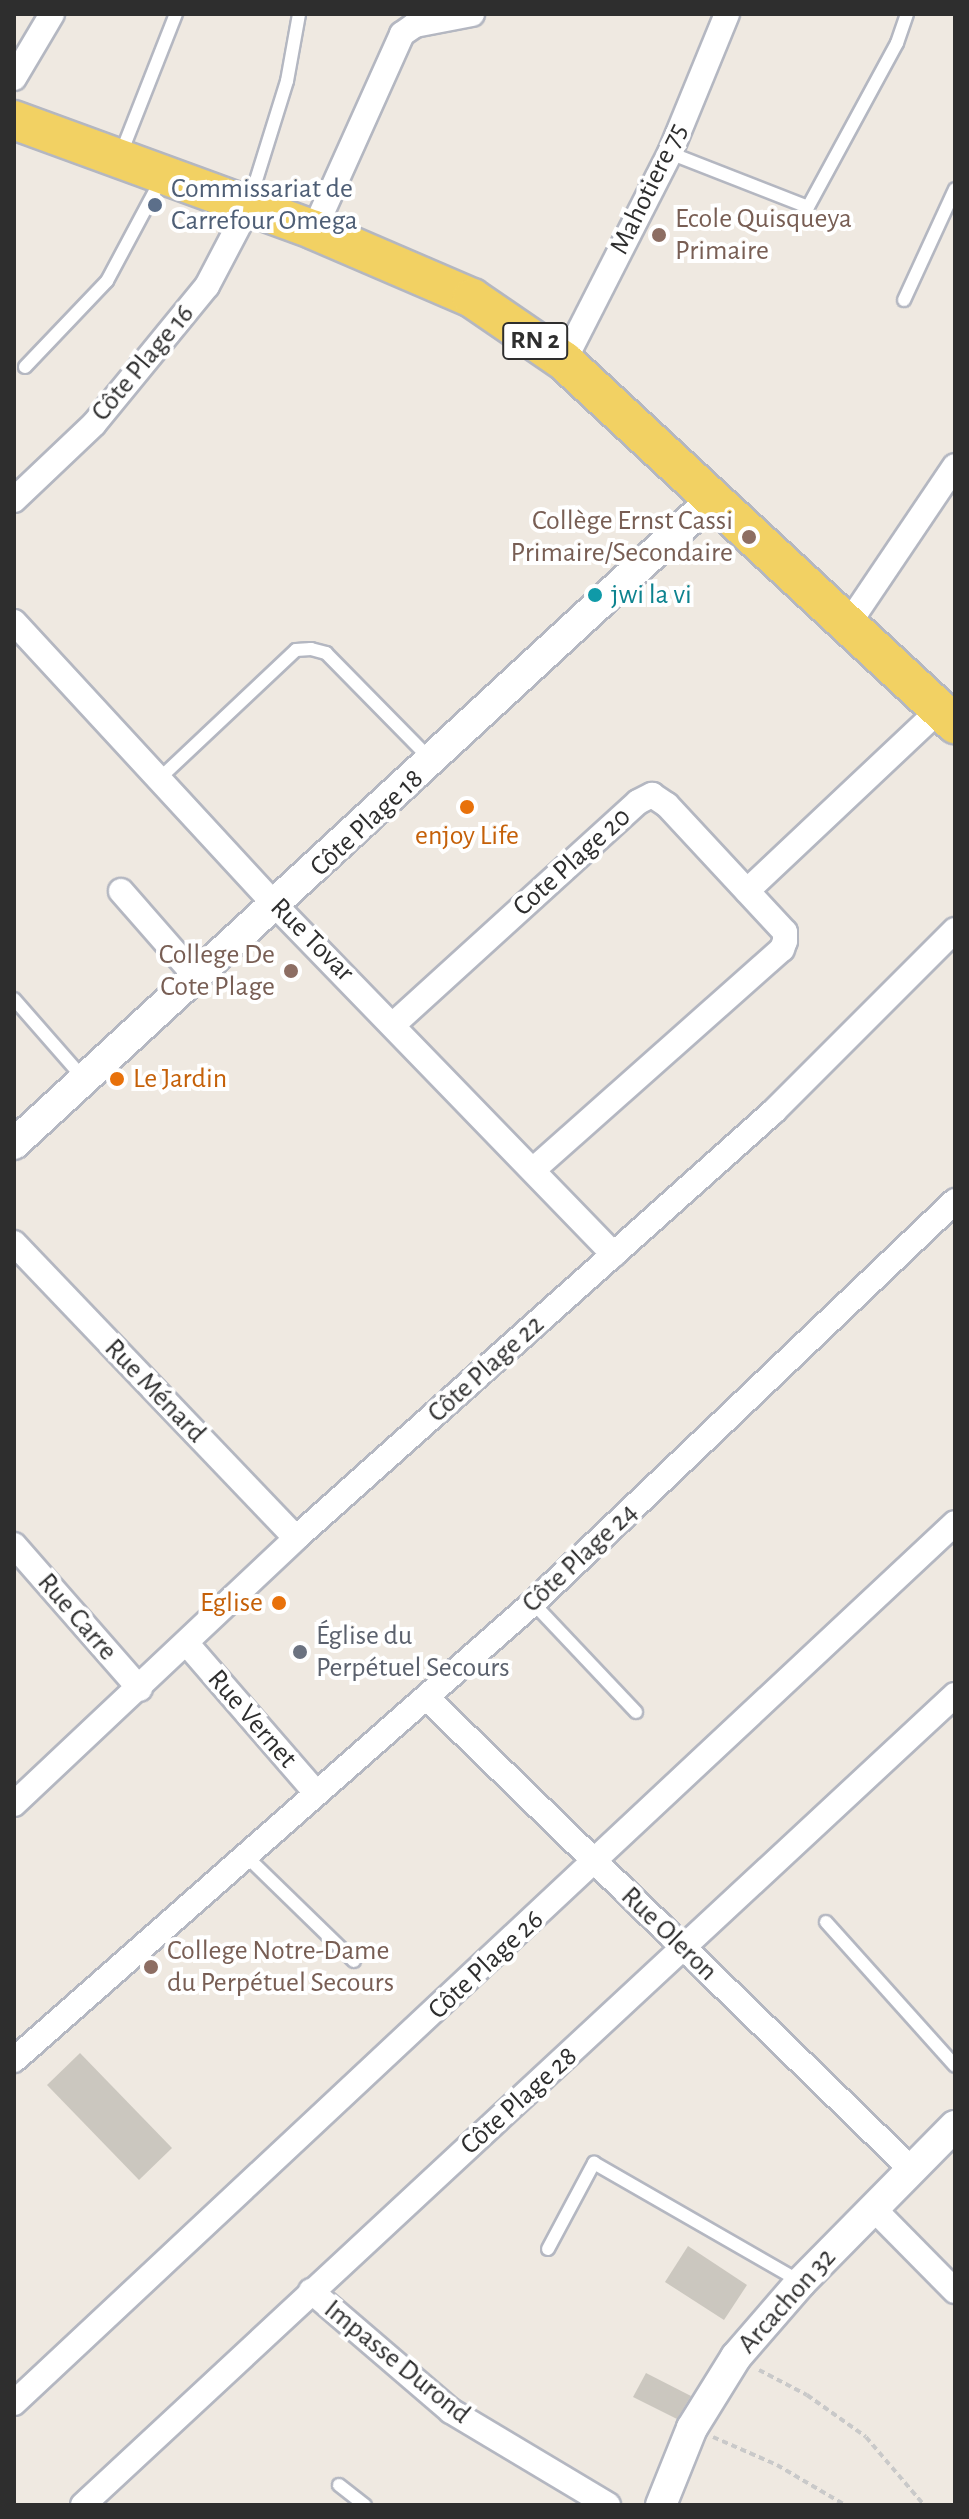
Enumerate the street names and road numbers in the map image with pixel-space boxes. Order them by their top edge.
street label: Mahotiere 75 [603,118,695,260]
street label: Côte Plage 16 [84,298,202,428]
road number: RN 2 [501,319,569,363]
street label: Côte Plage 18 [304,762,430,884]
street label: Cote Plage 20 [506,800,638,924]
street label: Rue Tovar [263,891,361,989]
street label: Côte Plage 22 [421,1308,551,1430]
street label: Rue Ménard [97,1332,213,1450]
street label: Côte Plage 24 [515,1496,645,1620]
street label: Rue Carre [30,1566,124,1668]
street label: Rue Vernet [200,1663,304,1775]
street label: Rue Oleron [614,1880,724,1988]
street label: Côte Plage 26 [421,1903,551,2027]
street label: Côte Plage 28 [454,2040,584,2162]
street label: Arcachon 32 [731,2241,843,2361]
street label: Impasse Durond [317,2293,477,2431]

